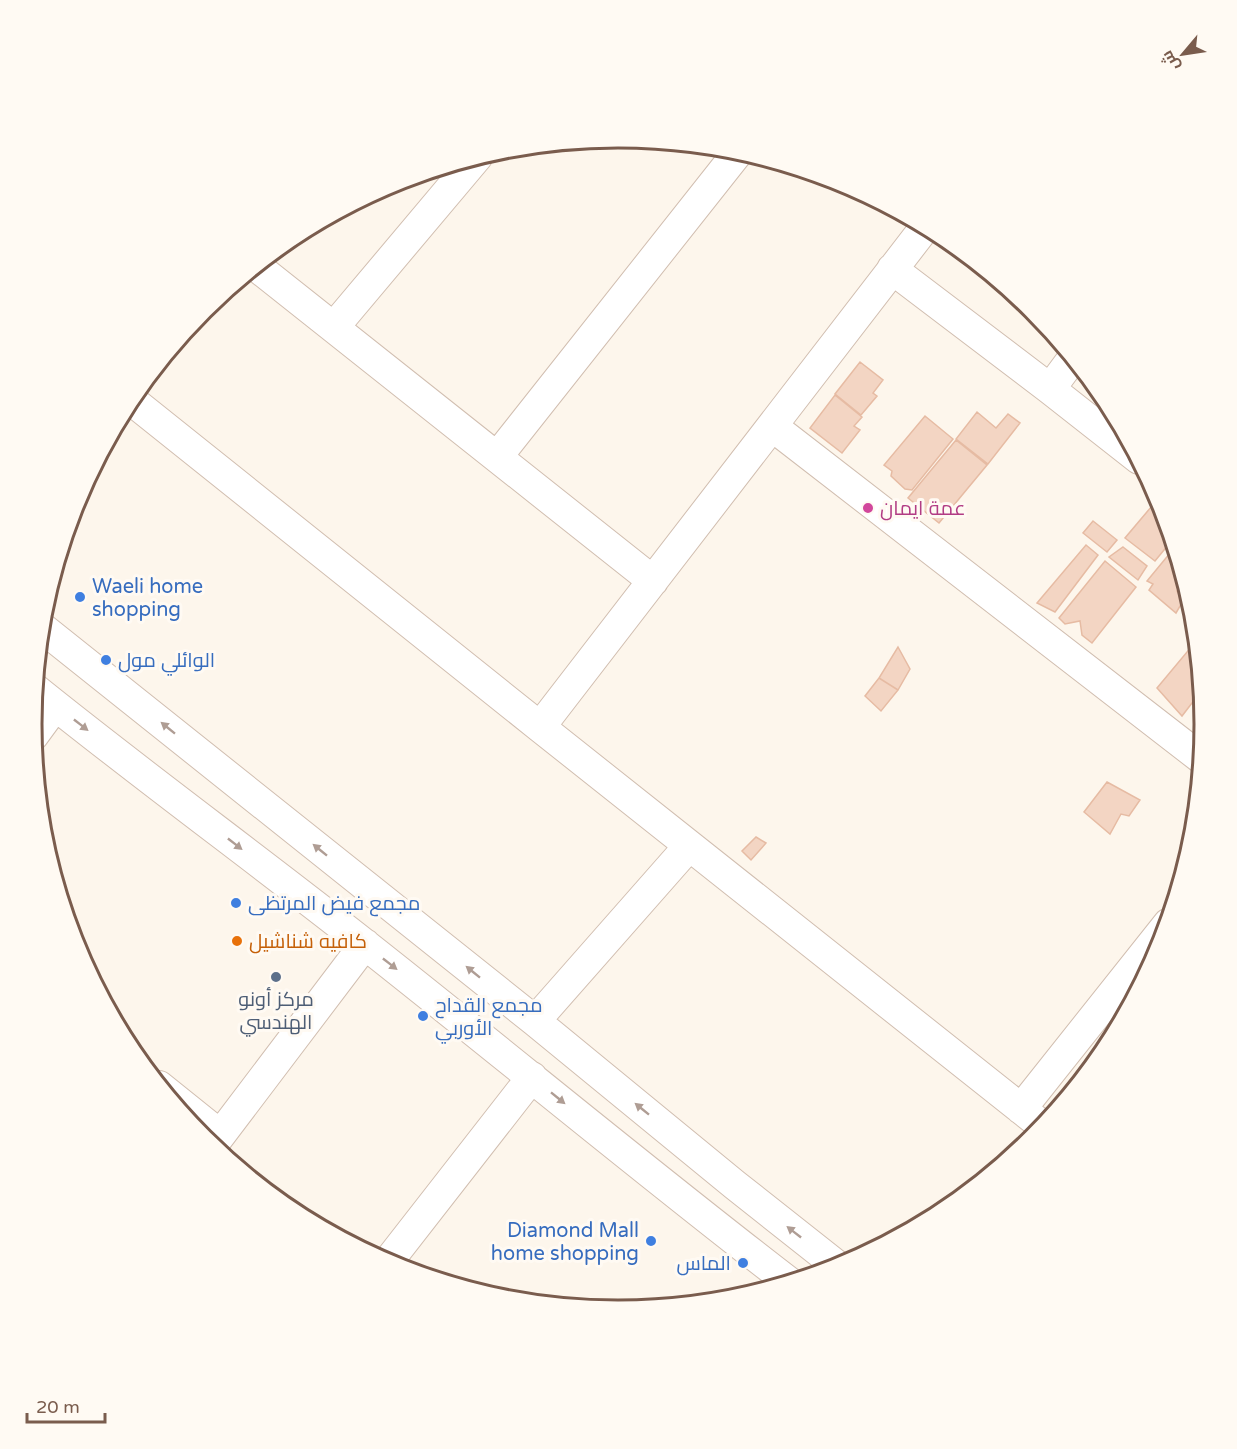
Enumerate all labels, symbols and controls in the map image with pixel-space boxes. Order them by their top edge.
north arrow [1153,24,1213,84]
text: ش [1157,47,1184,75]
place label: عمة ايمان [880,497,966,521]
marker: عمة ايمان [861,501,875,515]
place label: Waeli home shopping [92,575,203,622]
marker: Waeli home shopping [73,590,87,604]
place label: الوائلي مول [118,649,215,676]
marker: الوائلي مول [99,653,113,667]
one-way arrow [73,719,89,732]
one-way arrow [160,722,176,735]
one-way arrow [228,838,243,850]
one-way arrow [313,844,328,857]
place label: مجمع فيض المرتظى [248,892,420,917]
marker: مجمع فيض المرتظى [229,896,243,910]
place label: كافيه شناشيل [249,930,367,954]
marker: كافيه شناشيل [230,934,244,948]
one-way arrow [382,957,397,969]
one-way arrow [465,966,480,978]
marker: مركز أونو الهندسي [269,970,283,984]
place label: مركز أونو الهندسي [238,987,314,1037]
place label: مجمع القداح الأوربي [435,994,543,1044]
marker: مجمع القداح الأوربي [416,1009,430,1023]
one-way arrow [551,1092,566,1104]
one-way arrow [635,1104,650,1116]
place label: Diamond Mall home shopping [491,1219,639,1266]
one-way arrow [787,1226,802,1238]
marker: Diamond Mall home shopping [644,1234,658,1248]
place label: الماس [677,1252,731,1276]
marker: الماس [736,1256,750,1270]
scale bar [27,1386,105,1424]
text: 20 m [36,1396,80,1418]

